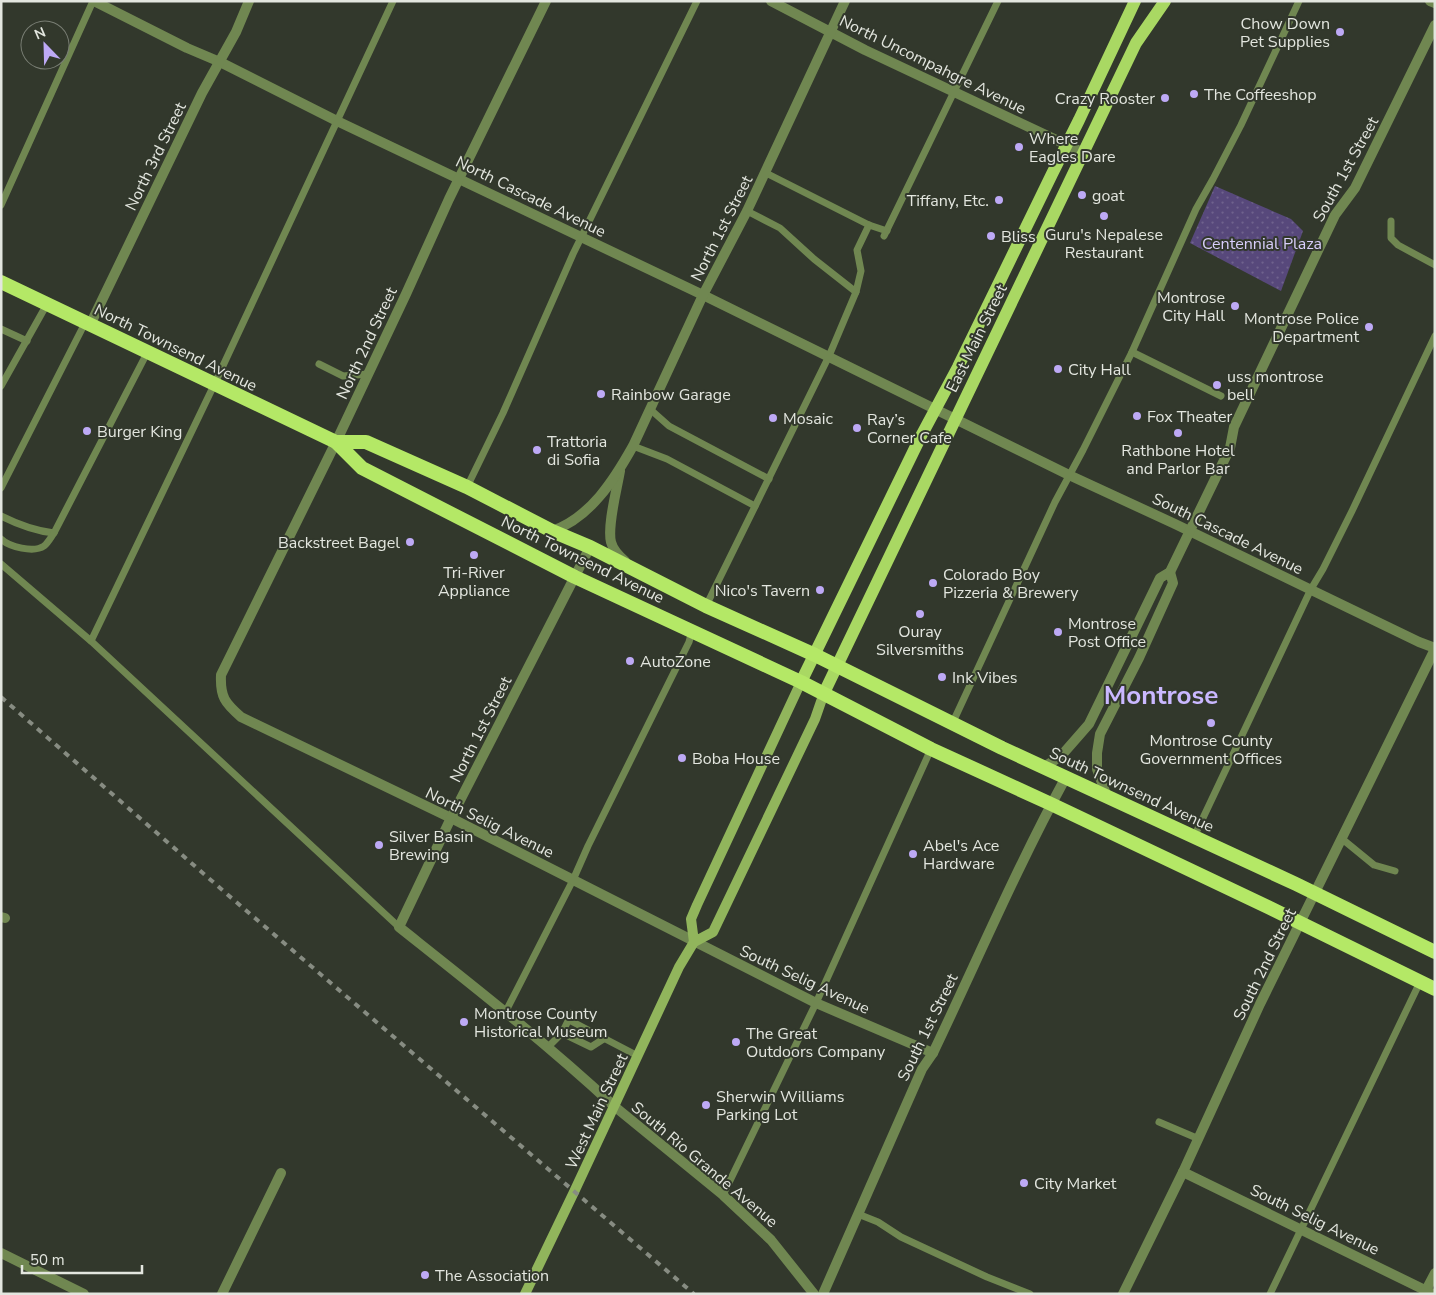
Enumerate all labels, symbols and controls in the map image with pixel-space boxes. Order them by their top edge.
street label: North Uncompahgre Avenue [836,10,1030,120]
place label: Chow Down Pet Supplies [1240,13,1330,53]
north arrow [20,20,70,70]
text: N [32,23,49,44]
marker: Chow Down Pet Supplies [1334,26,1346,38]
place label: The Coffeeshop [1204,84,1317,106]
place label: Crazy Rooster [1055,88,1155,110]
marker: The Coffeeshop [1188,88,1200,100]
marker: Crazy Rooster [1159,92,1171,104]
street label: North 3rd Street [120,98,192,214]
street label: South 1st Street [1308,113,1384,226]
place label: Where Eagles Dare [1029,128,1116,168]
marker: Where Eagles Dare [1013,141,1025,153]
street label: North Cascade Avenue [452,151,609,243]
street label: North 1st Street [686,171,758,285]
place label: goat [1092,185,1125,207]
marker: goat [1076,189,1088,201]
place label: Tiffany, Etc. [907,190,989,212]
marker: Tiffany, Etc. [993,194,1005,206]
marker: Guru's Nepalese Restaurant [1098,210,1110,222]
place label: Guru's Nepalese Restaurant [1045,224,1163,264]
place label: Bliss [1001,226,1036,248]
marker: Bliss [985,230,997,242]
park label: Centennial Plaza [1202,233,1322,255]
street label: East Main Street [941,280,1013,396]
street label: North 2nd Street [331,283,403,403]
place label: Montrose City Hall [1157,287,1225,327]
street label: North Townsend Avenue [90,299,261,397]
marker: Montrose City Hall [1229,300,1241,312]
place label: Montrose Police Department [1244,308,1359,348]
marker: Montrose Police Department [1363,321,1375,333]
place label: City Hall [1068,359,1131,381]
marker: City Hall [1052,363,1064,375]
place label: uss montrose bell [1227,366,1324,406]
marker: uss montrose bell [1211,379,1223,391]
place label: Rainbow Garage [611,384,731,406]
marker: Rainbow Garage [595,388,607,400]
place label: Fox Theater [1147,406,1232,428]
place label: Mosaic [783,408,833,430]
place label: Ray’s Corner Cafe [867,409,952,449]
marker: Fox Theater [1131,410,1143,422]
marker: Mosaic [767,412,779,424]
place label: Burger King [97,421,182,443]
marker: Ray’s Corner Cafe [851,422,863,434]
marker: Burger King [81,425,93,437]
marker: Rathbone Hotel and Parlor Bar [1172,427,1184,439]
place label: Trattoria di Sofia [547,431,607,471]
place label: Rathbone Hotel and Parlor Bar [1121,440,1235,480]
marker: Trattoria di Sofia [531,444,543,456]
street label: South Cascade Avenue [1148,488,1307,580]
street label: North Townsend Avenue [497,511,668,609]
place label: Backstreet Bagel [278,532,400,554]
marker: Backstreet Bagel [404,536,416,548]
marker: Tri-River Appliance [468,549,480,561]
place label: Tri-River Appliance [438,562,510,602]
place label: Colorado Boy Pizzeria & Brewery [943,564,1079,604]
marker: Colorado Boy Pizzeria & Brewery [927,577,939,589]
place label: Nico's Tavern [715,580,810,602]
marker: Nico's Tavern [814,584,826,596]
marker: Ouray Silversmiths [914,608,926,620]
place label: Montrose Post Office [1068,613,1146,653]
place label: Ouray Silversmiths [876,621,964,661]
marker: Montrose Post Office [1052,626,1064,638]
place label: AutoZone [640,651,711,673]
marker: AutoZone [624,655,636,667]
place label: Ink Vibes [952,667,1018,689]
marker: Ink Vibes [936,671,948,683]
street label: North 1st Street [445,672,517,786]
district label: Montrose [1104,678,1218,713]
marker: Montrose County Government Offices [1205,717,1217,729]
place label: Montrose County Government Offices [1140,730,1282,770]
street label: South Townsend Avenue [1046,742,1218,838]
place label: Boba House [692,748,780,770]
marker: Boba House [676,752,688,764]
street label: North Selig Avenue [422,782,557,864]
place label: Silver Basin Brewing [389,826,473,866]
place label: Abel's Ace Hardware [923,835,999,875]
marker: Silver Basin Brewing [373,839,385,851]
marker: Abel's Ace Hardware [907,848,919,860]
street label: South 2nd Street [1228,904,1302,1024]
street label: South Selig Avenue [736,940,873,1020]
street label: South 1st Street [892,970,964,1085]
place label: Montrose County Historical Museum [474,1003,608,1043]
marker: Montrose County Historical Museum [458,1016,470,1028]
place label: The Great Outdoors Company [746,1023,886,1063]
marker: The Great Outdoors Company [730,1036,742,1048]
street label: West Main Street [560,1050,634,1173]
place label: Sherwin Williams Parking Lot [716,1086,844,1126]
street label: South Rio Grande Avenue [626,1097,782,1233]
marker: Sherwin Williams Parking Lot [700,1099,712,1111]
place label: City Market [1034,1173,1117,1195]
marker: City Market [1018,1177,1030,1189]
street label: South Selig Avenue [1246,1179,1383,1261]
scale bar [22,1242,142,1274]
text: 50 m [30,1250,65,1270]
place label: The Association [435,1265,549,1287]
marker: The Association [419,1269,431,1281]

